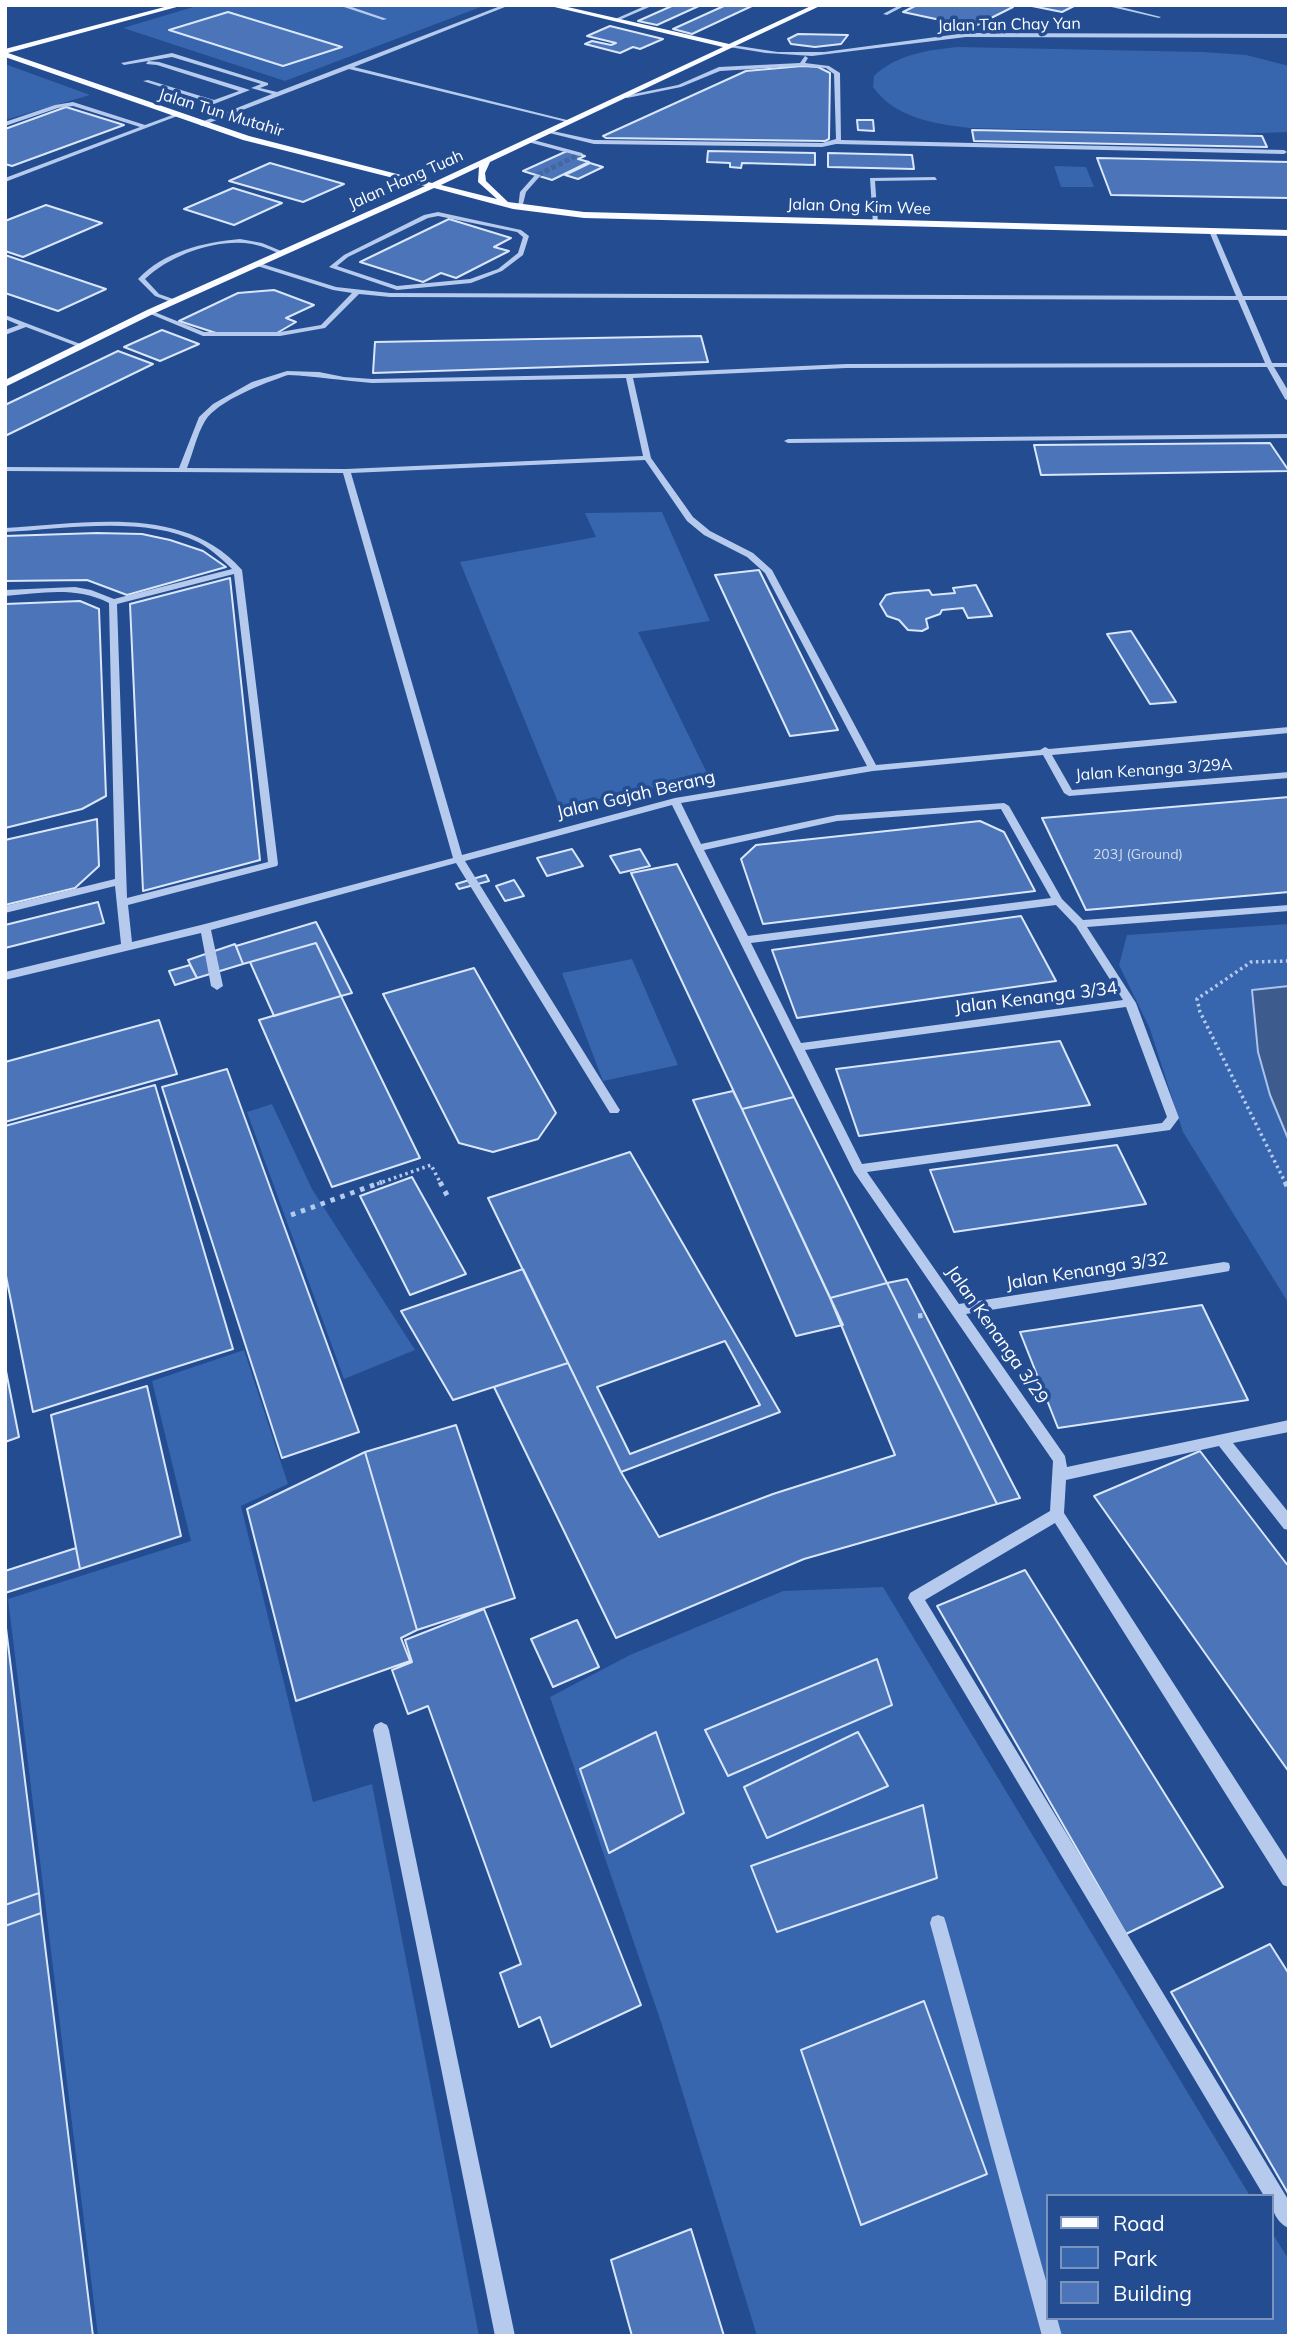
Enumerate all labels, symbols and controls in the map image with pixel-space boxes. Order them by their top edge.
street label: Jalan Tan Chay Yan [937,14,1081,36]
street label: Jalan Tun Mutahir [156,85,286,141]
street label: Jalan Hang Tuah [346,146,466,214]
street label: Jalan Ong Kim Wee [787,195,931,219]
street label: Jalan Kenanga 3/29A [1075,755,1233,785]
street label: Jalan Gajah Berang [555,766,717,824]
house number: 203J (Ground) [1093,847,1183,863]
street label: Jalan Kenanga 3/34 [953,977,1119,1019]
street label: Jalan Kenanga 3/32 [1004,1248,1170,1294]
street label: Jalan Kenanga 3/29 [941,1262,1053,1408]
legend [1046,2194,1273,2320]
text: Road [1113,2210,1164,2236]
text: Park [1113,2245,1157,2271]
text: Building [1113,2280,1192,2306]

